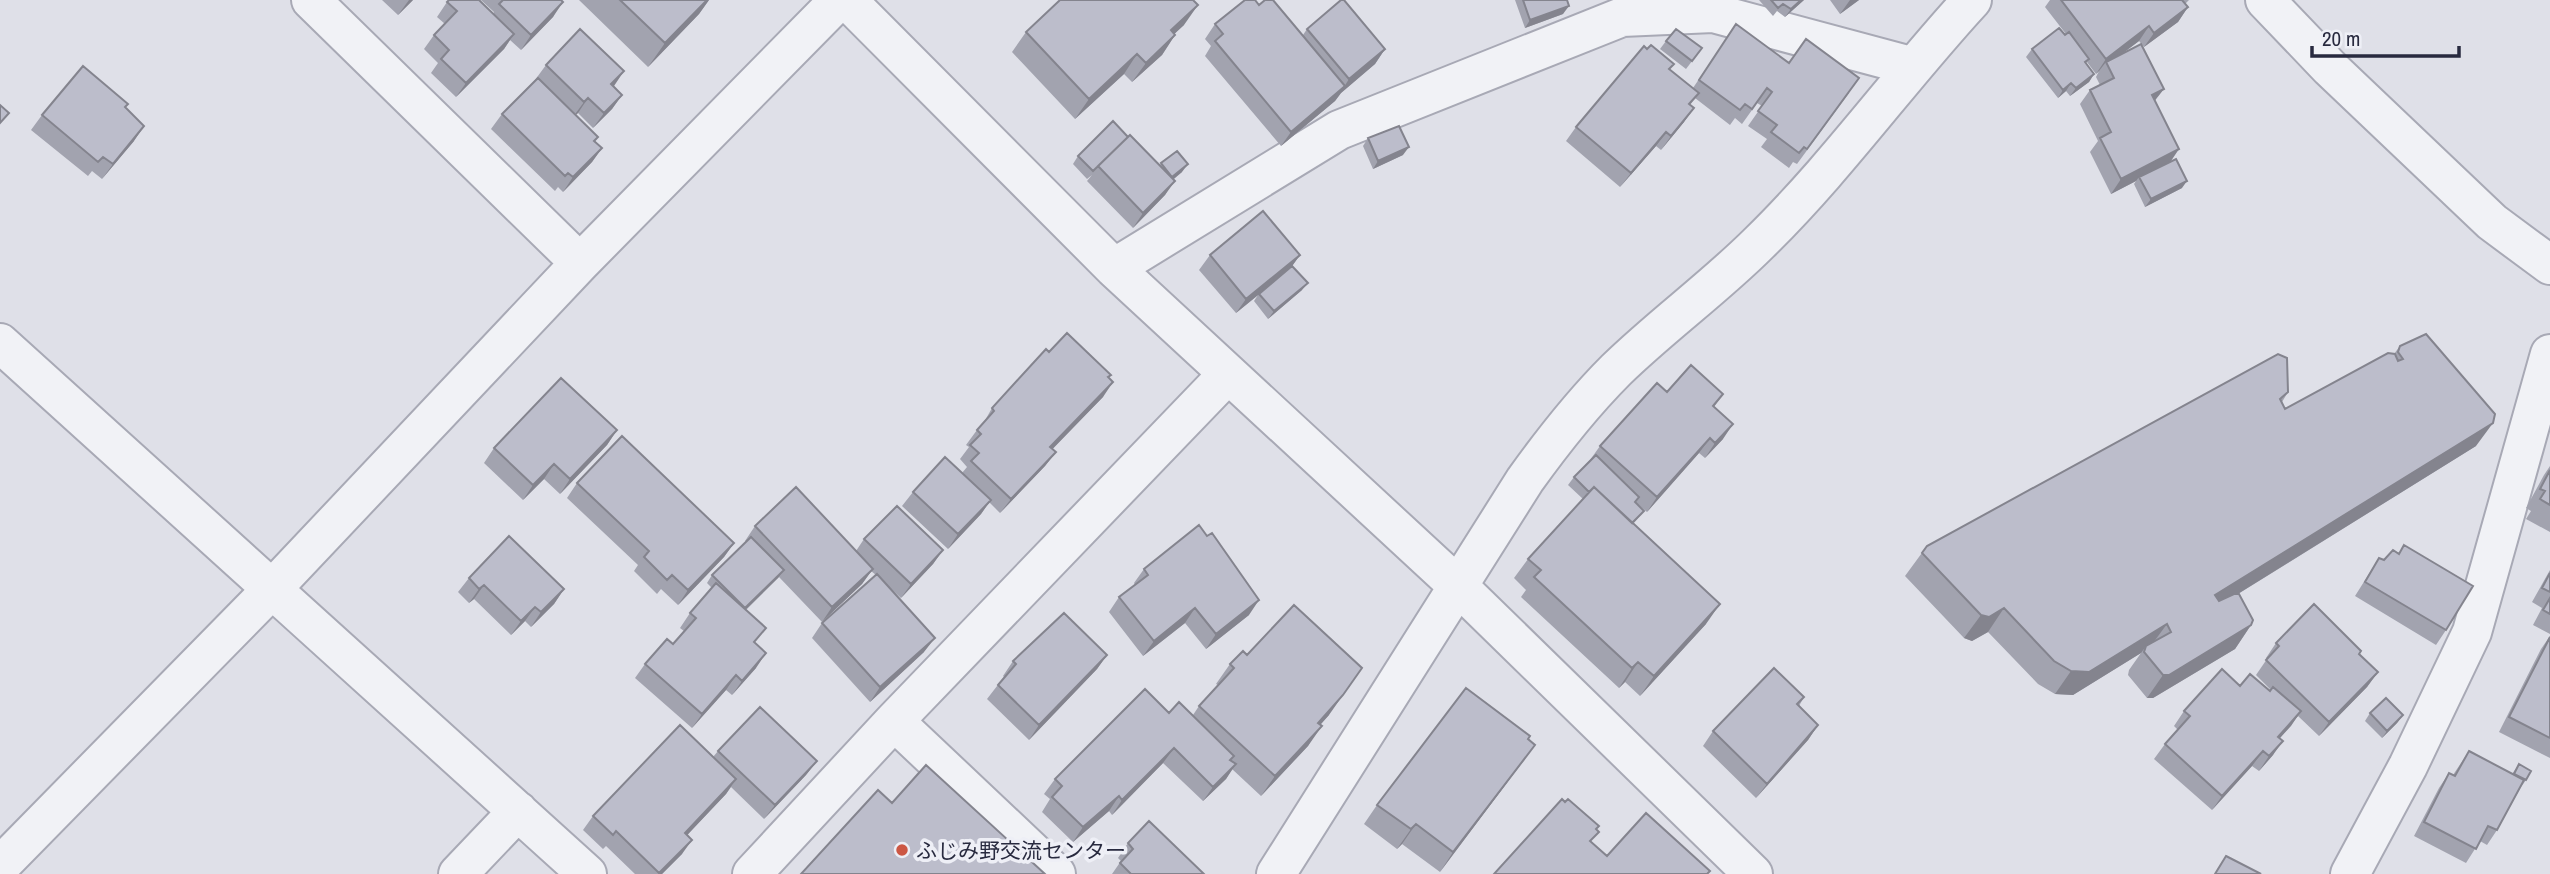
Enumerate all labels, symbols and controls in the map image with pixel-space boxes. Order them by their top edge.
scale bar [2312,14,2459,58]
text: 20 m [2322,24,2360,53]
place label: ふじみ野交流センター [916,836,1126,865]
marker: ふじみ野交流センター [894,842,910,858]

